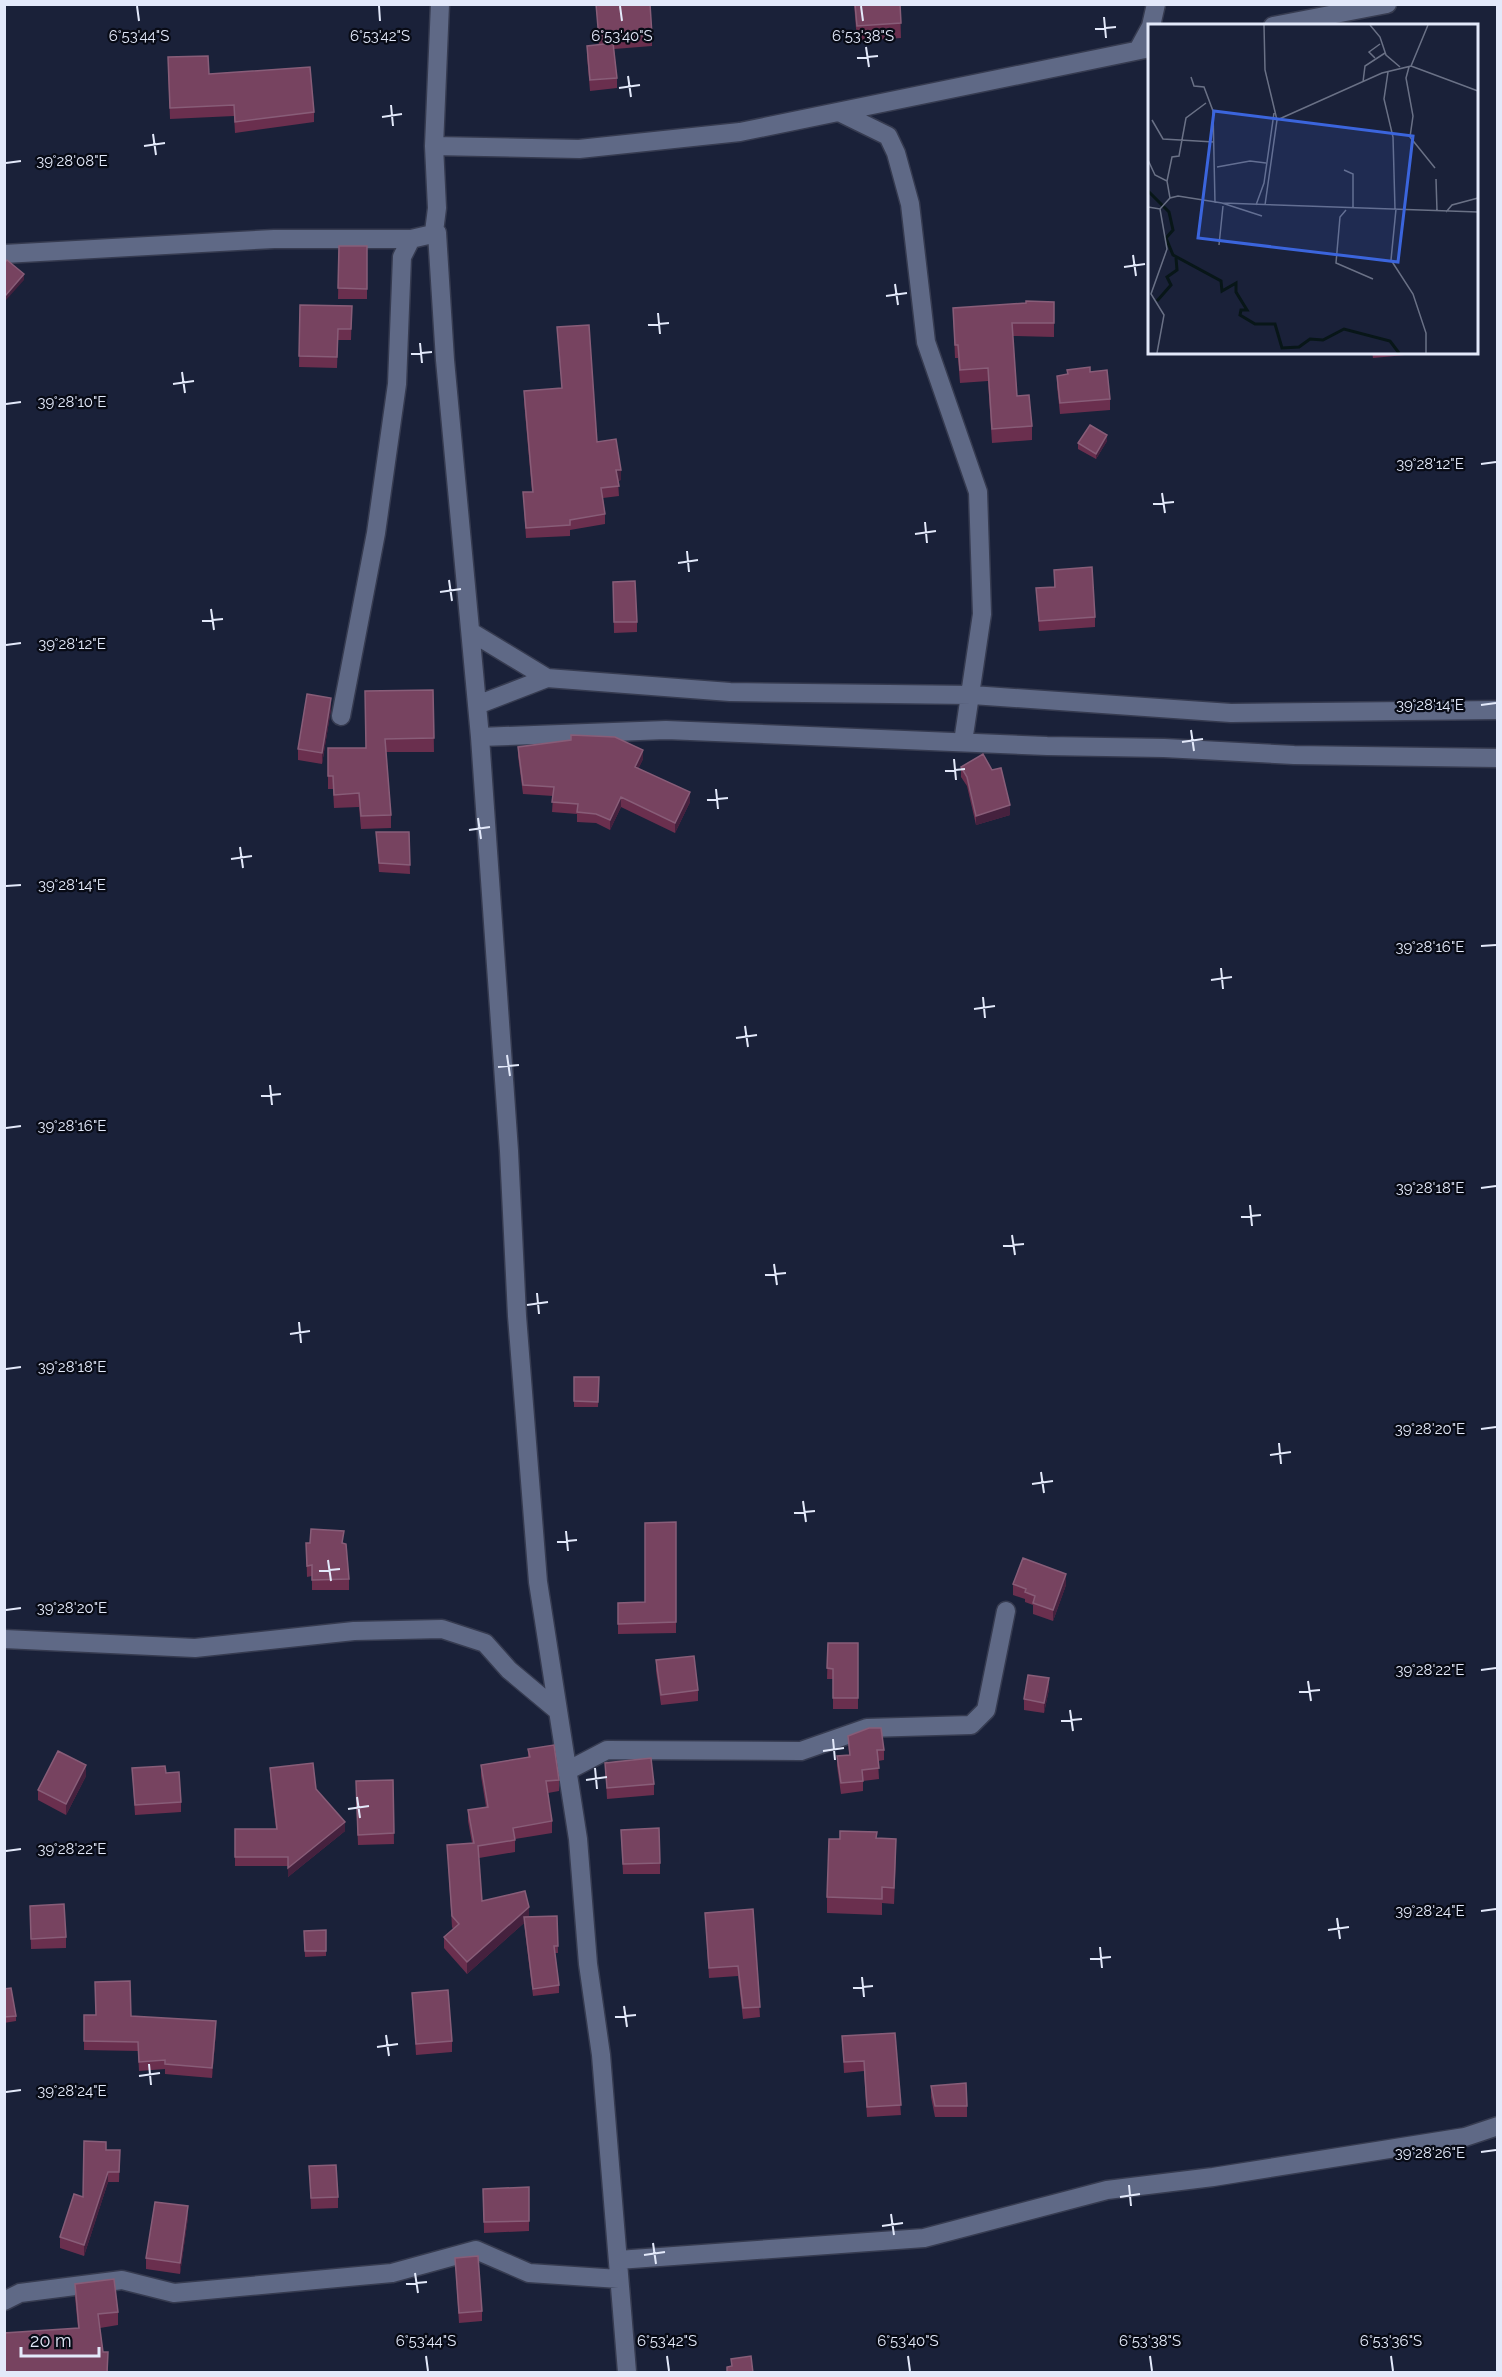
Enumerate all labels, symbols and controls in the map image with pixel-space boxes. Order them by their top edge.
inset map [1148,24,1478,354]
text: 6°53'44"S [109,27,169,45]
text: 6°53'42"S [350,27,410,45]
text: 6°53'40"S [591,27,653,45]
text: 6°53'38"S [832,27,894,45]
text: 39°28'08"E [36,152,108,170]
text: 39°28'10"E [38,393,106,411]
text: 39°28'12"E [1396,455,1464,473]
text: 39°28'12"E [38,635,106,653]
text: 39°28'14"E [1396,696,1464,714]
text: 39°28'14"E [38,876,106,894]
text: 39°28'16"E [1396,938,1464,956]
text: 39°28'16"E [38,1117,106,1135]
text: 39°28'18"E [1396,1179,1464,1197]
text: 39°28'18"E [38,1358,106,1376]
text: 39°28'20"E [1395,1420,1465,1438]
text: 39°28'20"E [37,1599,107,1617]
text: 39°28'22"E [1395,1661,1465,1679]
text: 39°28'22"E [37,1840,107,1858]
text: 39°28'24"E [1395,1902,1465,1920]
text: 39°28'24"E [37,2082,107,2100]
text: 39°28'26"E [1395,2144,1465,2162]
scale bar [21,2320,99,2358]
text: 20 m [30,2330,72,2351]
text: 6°53'44"S [396,2332,456,2350]
text: 6°53'42"S [637,2332,697,2350]
text: 6°53'40"S [877,2332,939,2350]
text: 6°53'38"S [1119,2332,1181,2350]
text: 6°53'36"S [1360,2332,1422,2350]

